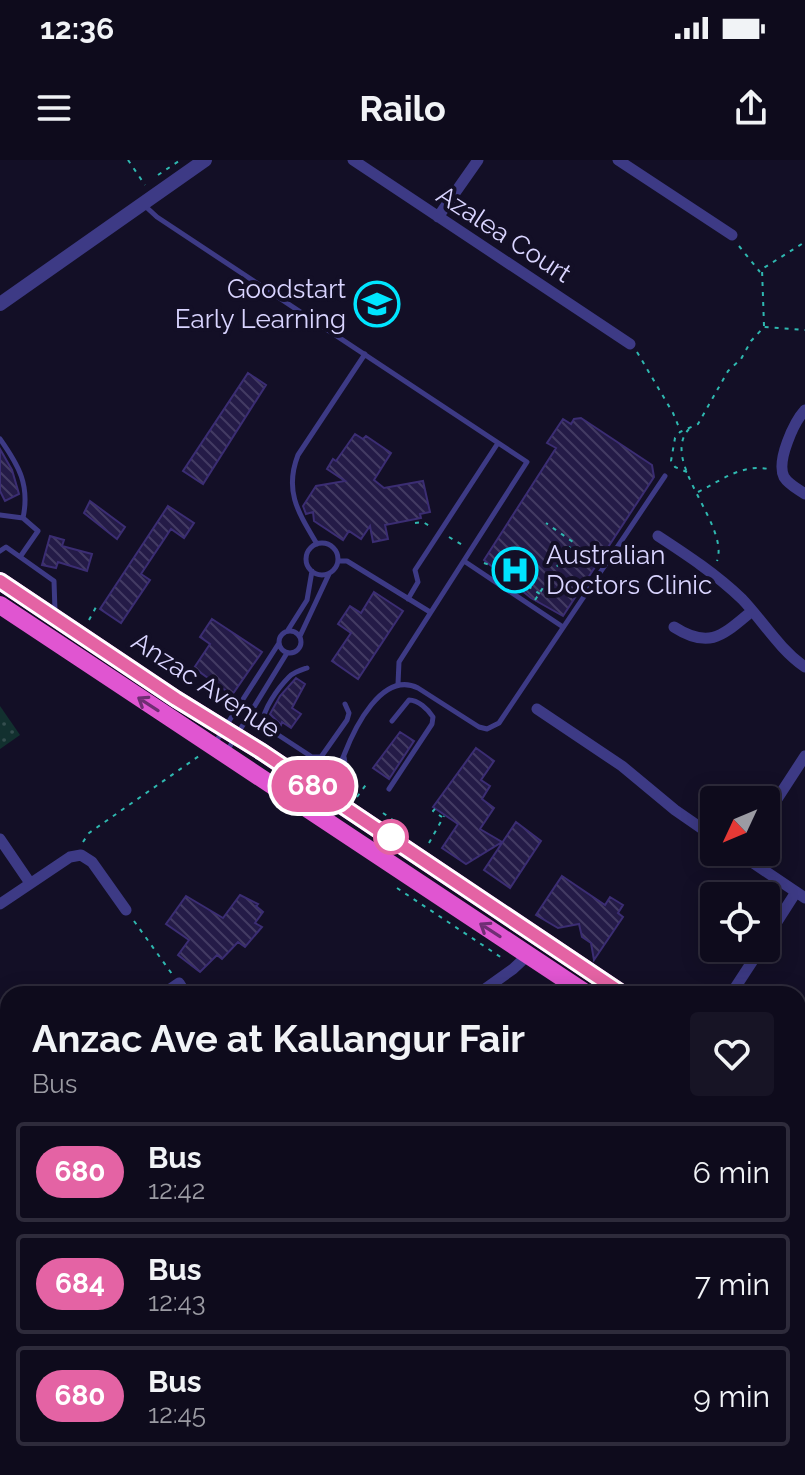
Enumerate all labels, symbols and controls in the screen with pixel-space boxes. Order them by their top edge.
text: 12:36 [40,11,114,46]
icon: menu [32,86,76,130]
icon: share [729,86,773,130]
text: Railo [359,87,446,129]
street label: Azalea Court [431,179,577,289]
place label: Goodstart Early Learning [175,274,346,334]
school or university icon: Goodstart Early Learning [353,280,401,328]
place label: Australian Doctors Clinic [546,540,712,600]
hospital icon: Australian Doctors Clinic [491,546,539,594]
street label: Anzac Avenue [126,626,286,744]
one-way arrow [137,695,160,711]
line badge: 680 [267,760,359,812]
text: 680 [287,769,339,802]
north arrow [700,786,780,866]
map controls [700,786,780,962]
unlabelled marker [374,820,408,854]
button: locate [700,882,780,962]
one-way arrow [479,921,501,938]
button: heart [690,1012,774,1096]
text: Anzac Ave at Kallangur Fair [32,1016,525,1061]
text: Bus [32,1069,77,1099]
text: Bus [148,1140,202,1175]
text: 680 [54,1155,106,1188]
text: 6 min [693,1155,770,1190]
text: 12:42 [148,1175,205,1205]
text: Bus [148,1252,202,1287]
text: 684 [55,1267,105,1300]
text: 7 min [695,1267,770,1302]
text: 12:43 [148,1287,206,1317]
text: Bus [148,1364,202,1399]
text: 680 [54,1379,106,1412]
text: 9 min [693,1379,770,1414]
text: 12:45 [148,1399,206,1429]

